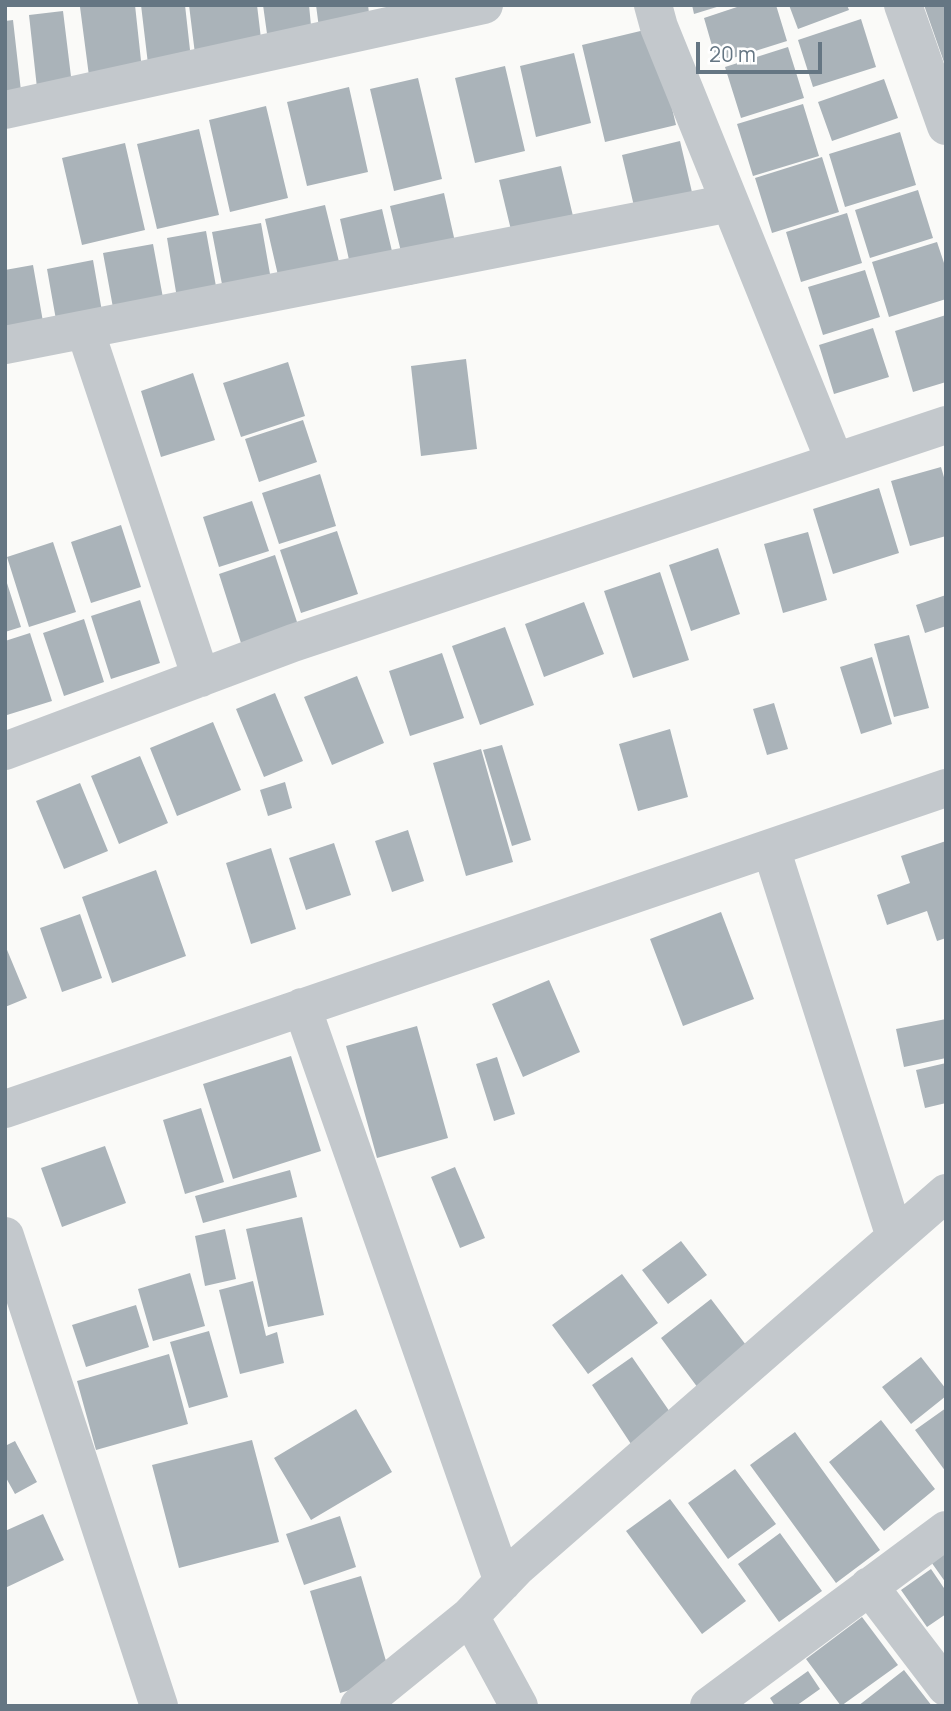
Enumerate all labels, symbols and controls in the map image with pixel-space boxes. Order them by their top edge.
scale bar [699,28,825,72]
text: 20 m [709,40,756,68]

